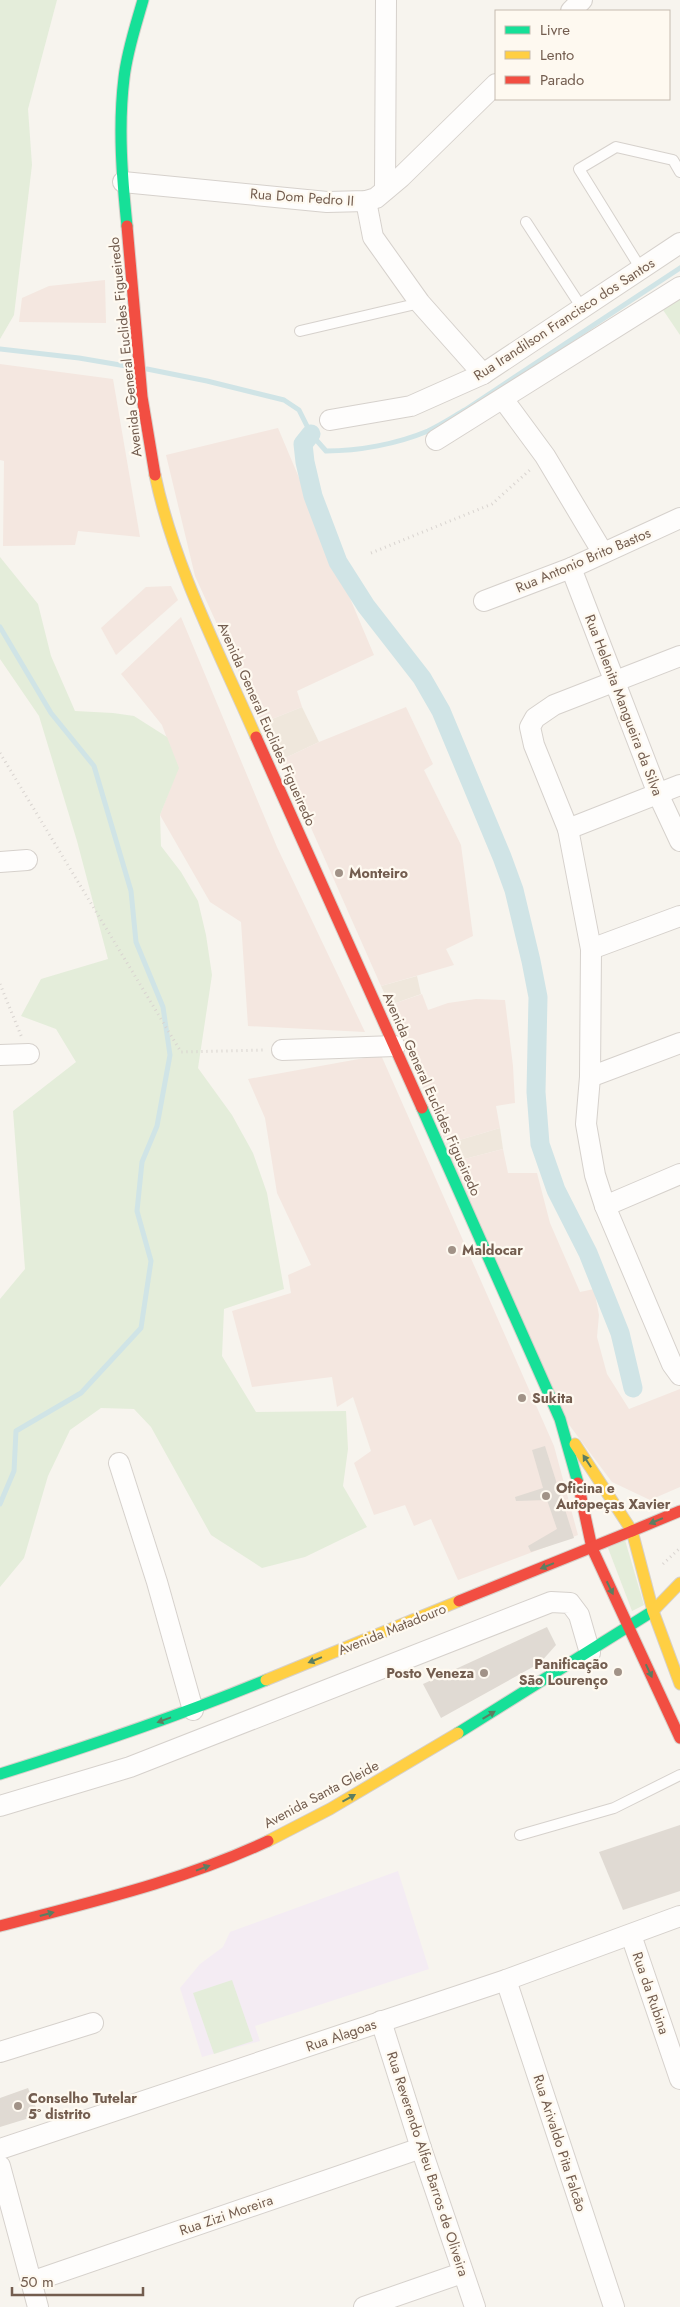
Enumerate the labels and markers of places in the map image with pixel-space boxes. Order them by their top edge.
place label: Monteiro [349,863,408,883]
marker: Monteiro [333,867,345,879]
place label: Maldocar [462,1240,523,1260]
marker: Maldocar [446,1244,458,1256]
place label: Sukita [532,1388,573,1408]
marker: Sukita [516,1392,528,1404]
place label: Oficina e Autopeças Xavier [555,1478,671,1514]
marker: Oficina e Autopeças Xavier [540,1490,552,1502]
place label: Panificação São Lourenço [519,1654,608,1690]
place label: Posto Veneza [386,1663,474,1683]
marker: Panificação São Lourenço [612,1666,624,1678]
marker: Posto Veneza [478,1667,490,1679]
place label: Conselho Tutelar 5º distrito [28,2088,137,2124]
marker: Conselho Tutelar 5º distrito [12,2100,24,2112]

